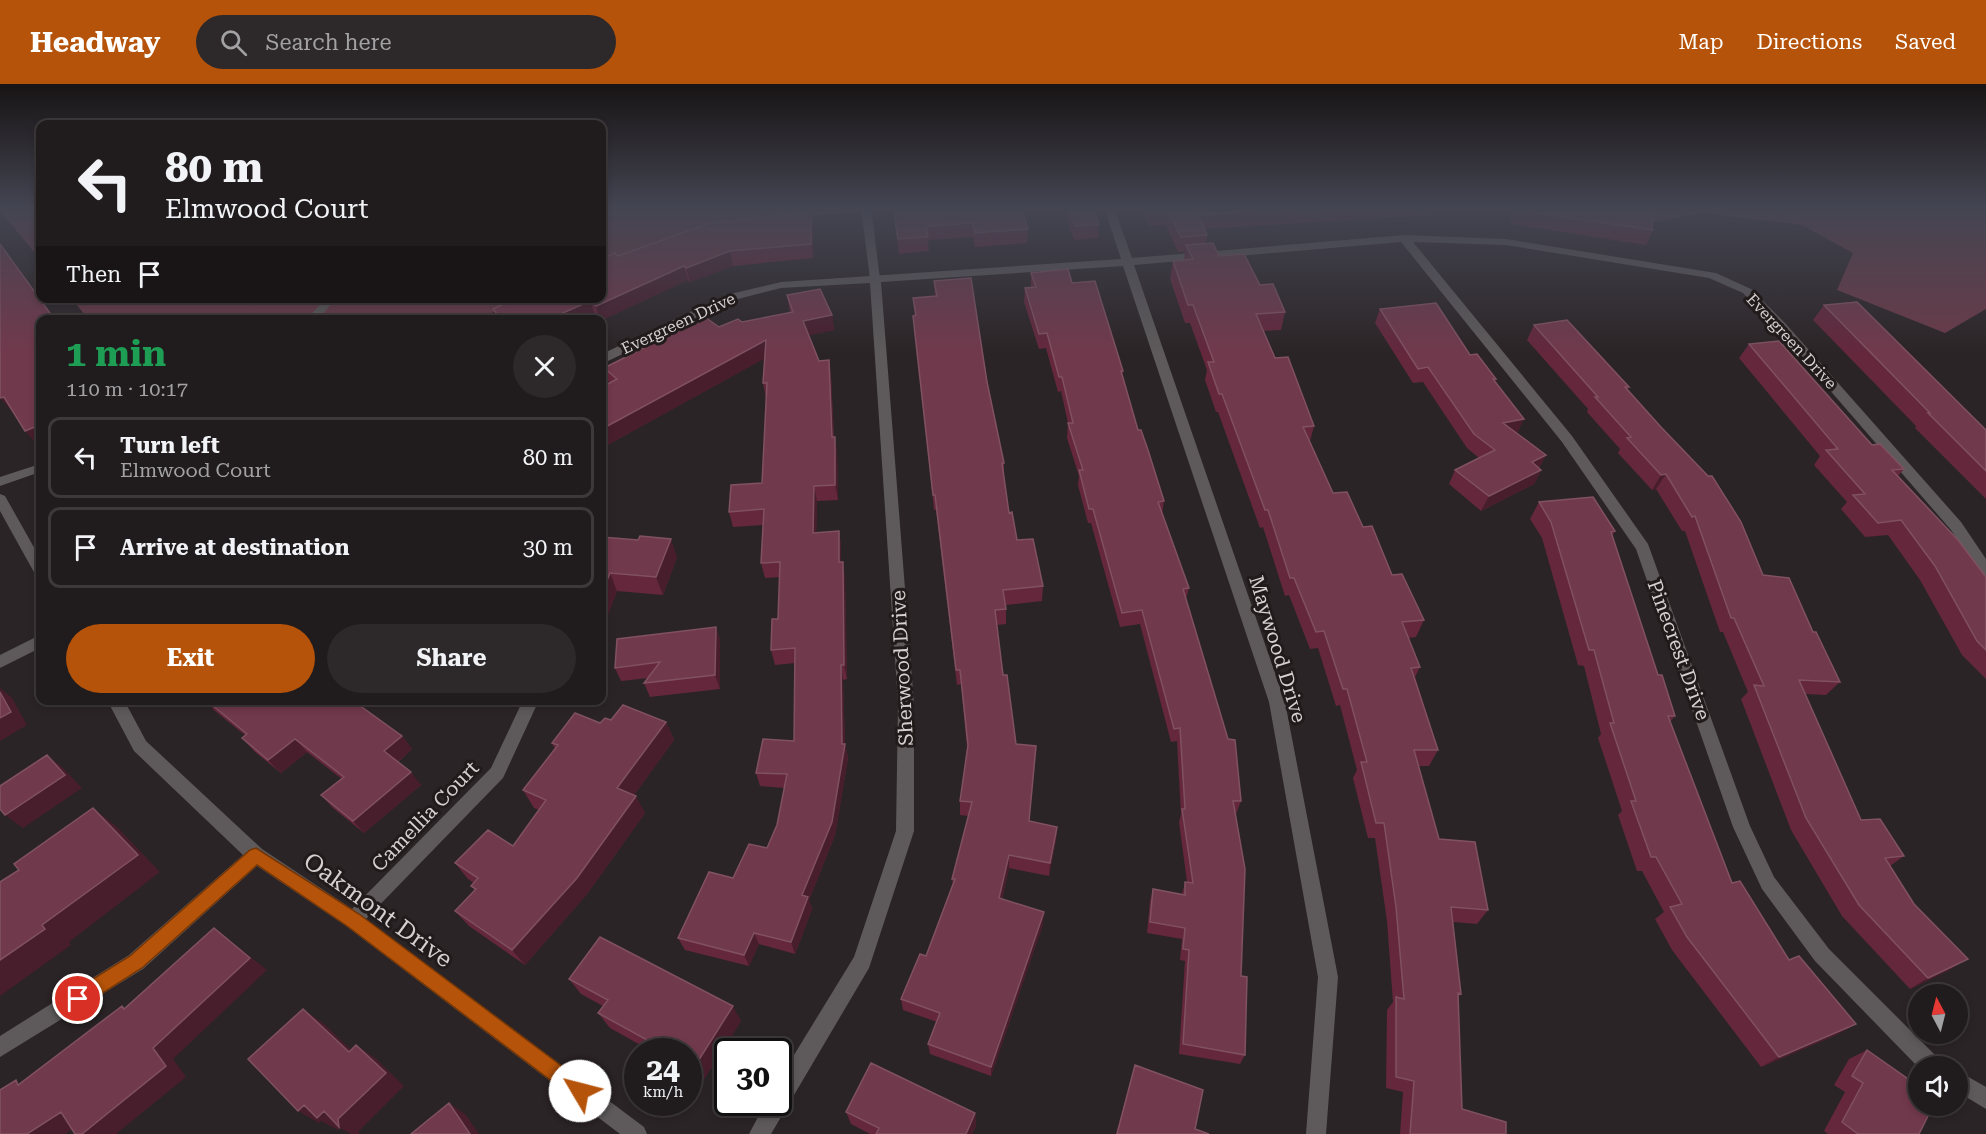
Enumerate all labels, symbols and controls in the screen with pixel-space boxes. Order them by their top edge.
search box [196,15,616,69]
text: Headway [30,26,160,59]
icon: search [217,26,250,59]
text: Search here [265,30,391,55]
text: Map [1679,30,1723,54]
text: Directions [1756,30,1862,54]
text: Saved [1895,30,1956,54]
text: 80 m [165,143,263,192]
icon: left [66,144,144,222]
text: Elmwood Court [165,193,369,225]
icon: arrive [133,258,166,291]
text: Then [66,262,121,287]
street label: Evergreen Drive [618,289,738,358]
street label: Evergreen Drive [1743,290,1841,393]
text: 1 min [66,333,166,375]
button: close [513,335,576,398]
text: 110 m · 10:17 [66,377,188,401]
text: Turn left [120,433,220,458]
icon: left [69,441,102,474]
text: 80 m [523,445,573,470]
text: Elmwood Court [120,458,271,482]
icon: arrive [69,531,102,564]
text: Arrive at destination [120,535,349,560]
text: 30 m [523,535,573,560]
street label: Maywood Drive [1244,573,1312,725]
street label: Pinecrest Drive [1642,576,1716,724]
street label: Sherwood Drive [886,590,918,746]
button: Exit [66,624,315,693]
button: Share [327,624,576,693]
street label: Camellia Court [366,755,484,876]
street label: Oakmont Drive [298,847,458,973]
pin [52,973,103,1024]
icon: arrive [61,982,94,1015]
north arrow [1908,984,1968,1044]
map controls [1908,984,1968,1116]
speed limit sign: 30 [714,1038,792,1116]
text: 24 [646,1052,680,1087]
button: sound [1908,1056,1968,1116]
position arrow [548,1059,612,1123]
text: km/h [643,1083,683,1101]

